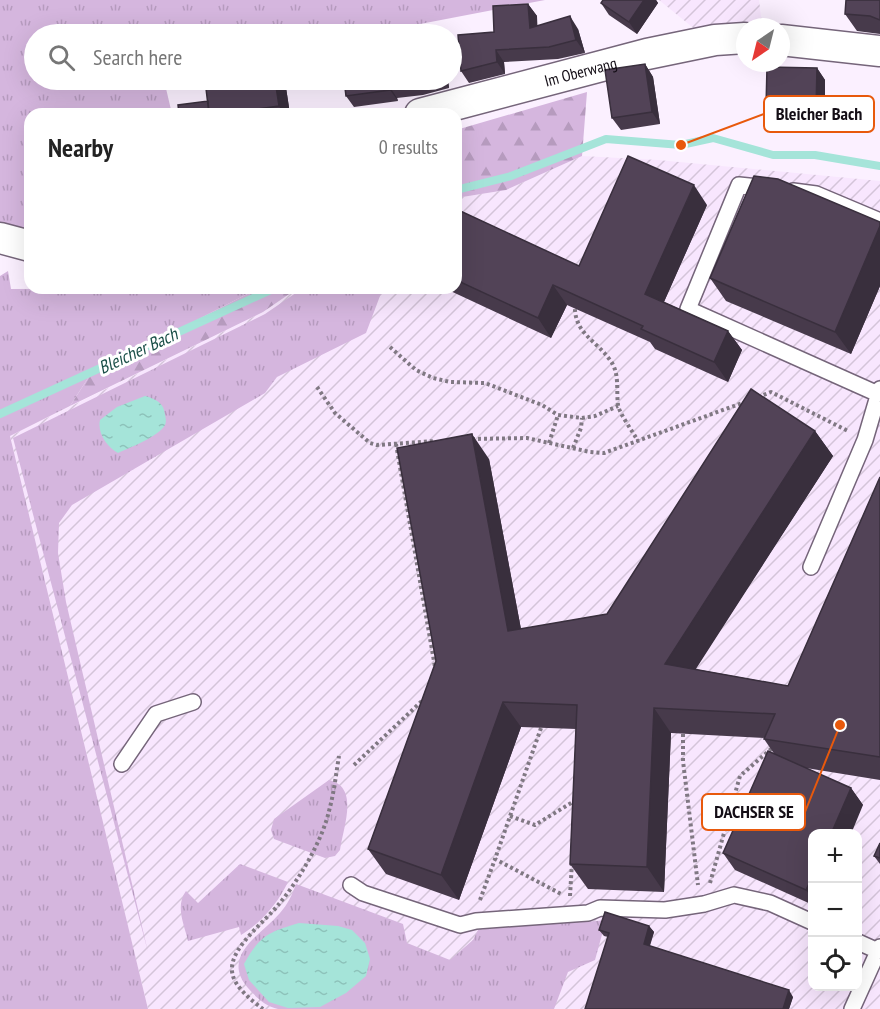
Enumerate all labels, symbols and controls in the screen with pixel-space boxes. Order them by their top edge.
north arrow [736,18,790,72]
search box [24,24,462,90]
icon: search [45,41,78,74]
text: Search here [93,43,182,71]
street label: Im Oberwang [542,52,619,91]
callout: Bleicher Bach [764,96,874,132]
text: Bleicher Bach [776,102,862,125]
text: Nearby [48,131,113,164]
text: 0 results [379,134,438,160]
water label: Bleicher Bach [95,322,182,379]
callout: DACHSER SE [702,794,805,830]
text: DACHSER SE [714,800,794,823]
map controls [808,829,862,991]
button: + [808,829,862,883]
button: − [808,883,862,937]
button: locate [808,937,862,991]

